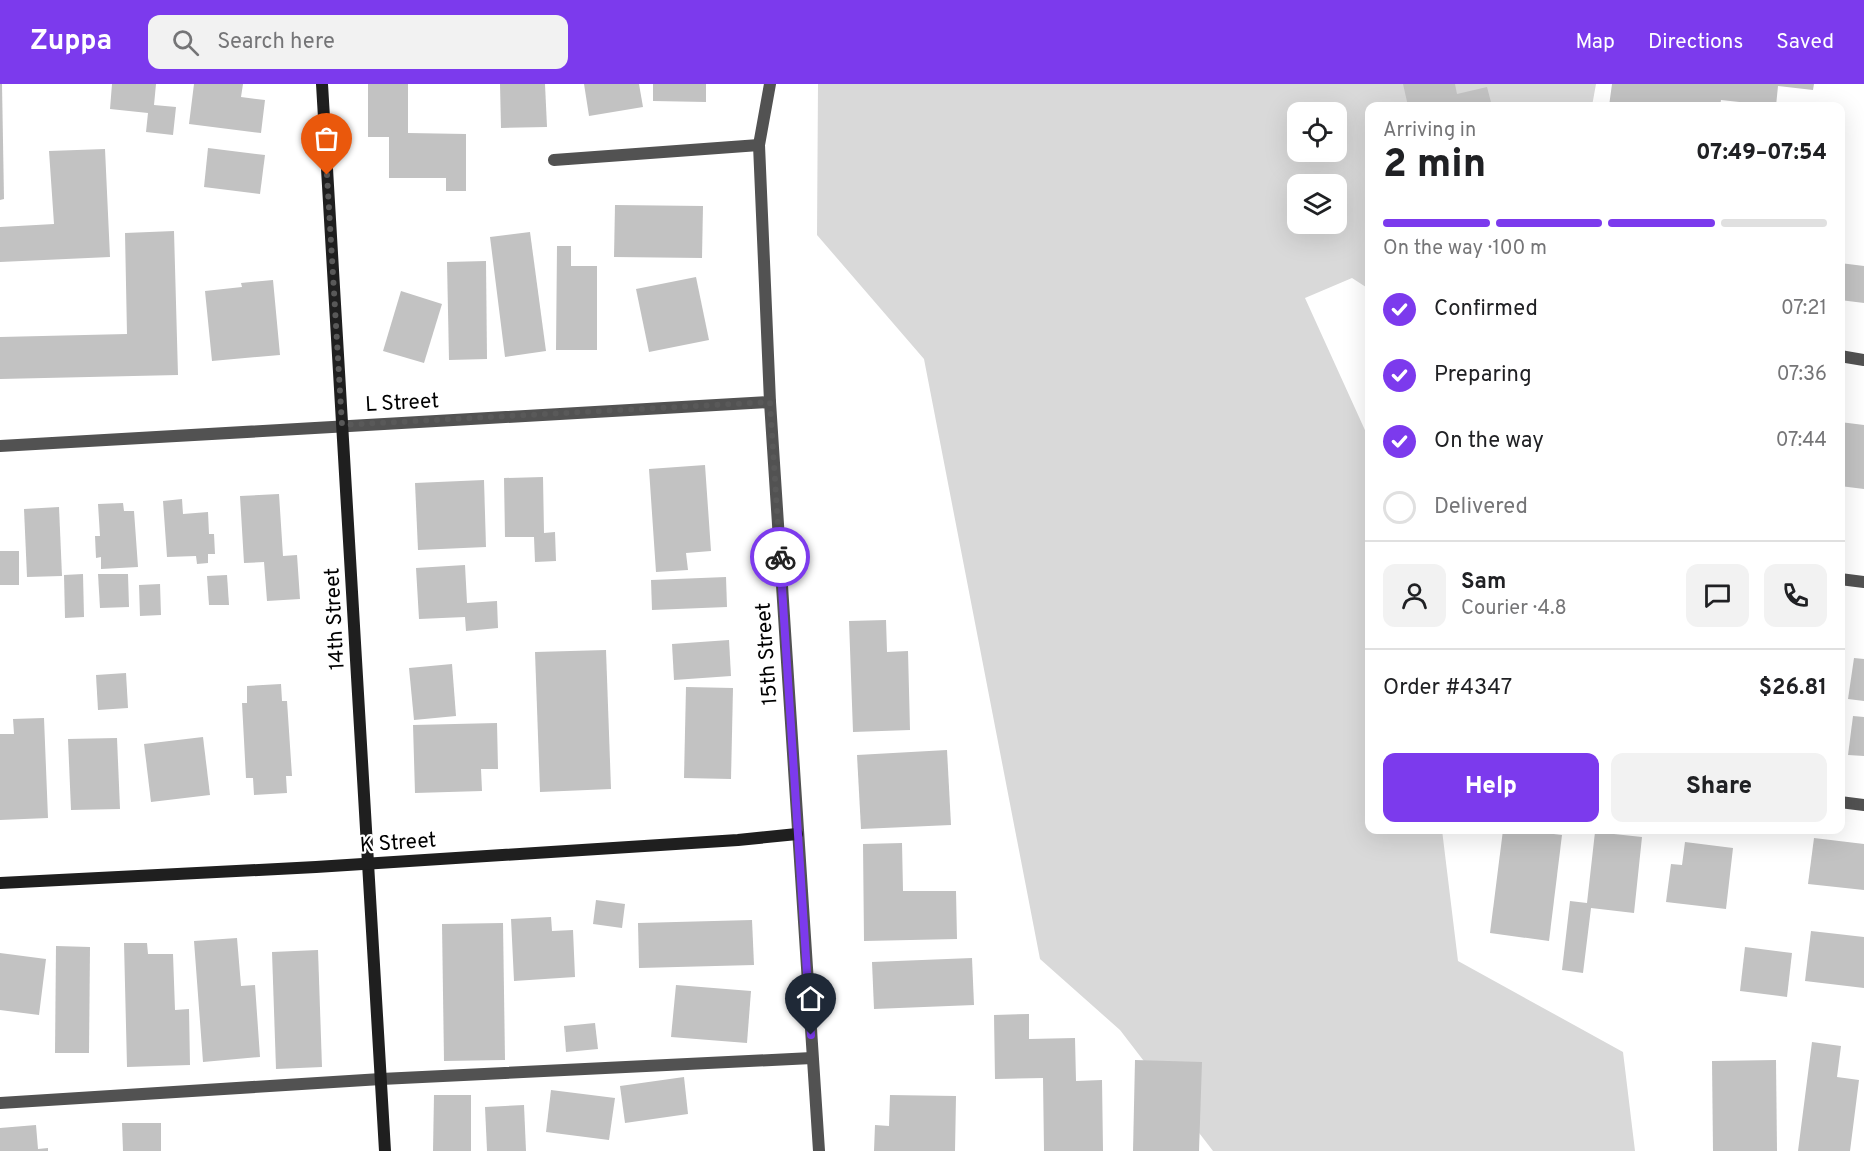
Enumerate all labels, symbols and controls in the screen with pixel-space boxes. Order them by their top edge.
search box [148,15,568,69]
text: Zuppa [30,24,112,60]
icon: search [169,26,202,59]
text: Search here [217,29,335,56]
text: Map [1575,29,1615,56]
text: Directions [1648,29,1743,56]
text: Saved [1776,29,1834,56]
map controls [1287,102,1347,234]
button: locate [1287,102,1347,162]
pin [301,113,352,175]
text: Arriving in [1383,118,1476,144]
icon: bag [310,122,343,155]
text: 07:49–07:54 [1696,140,1827,167]
text: 2 min [1383,142,1486,191]
button: layers [1287,174,1347,234]
text: On the way · 100 m [1383,236,1547,262]
icon: check [1383,293,1416,326]
text: Confirmed [1434,296,1538,323]
text: 07:21 [1781,296,1827,322]
icon: check [1383,359,1416,392]
text: Preparing [1434,362,1532,389]
text: 07:36 [1777,362,1827,388]
street label: L Street [364,388,440,419]
icon: check [1383,425,1416,458]
text: On the way [1434,428,1544,455]
text: 07:44 [1776,428,1827,454]
text: Delivered [1434,494,1528,521]
courier [750,527,810,587]
icon: bike [764,541,797,574]
button: person [1383,564,1446,627]
button: chat [1686,564,1749,627]
button: phone [1764,564,1827,627]
street label: 14th Street [319,567,352,671]
text: Sam [1461,569,1506,596]
text: Courier · 4.8 [1461,596,1567,622]
street label: 15th Street [750,602,785,706]
text: Order #4347 [1383,675,1512,702]
text: $26.81 [1759,675,1827,702]
button: Help [1383,753,1599,822]
button: Share [1611,753,1827,822]
street label: K Street [359,827,437,860]
pin [785,973,836,1035]
icon: home [794,982,827,1015]

